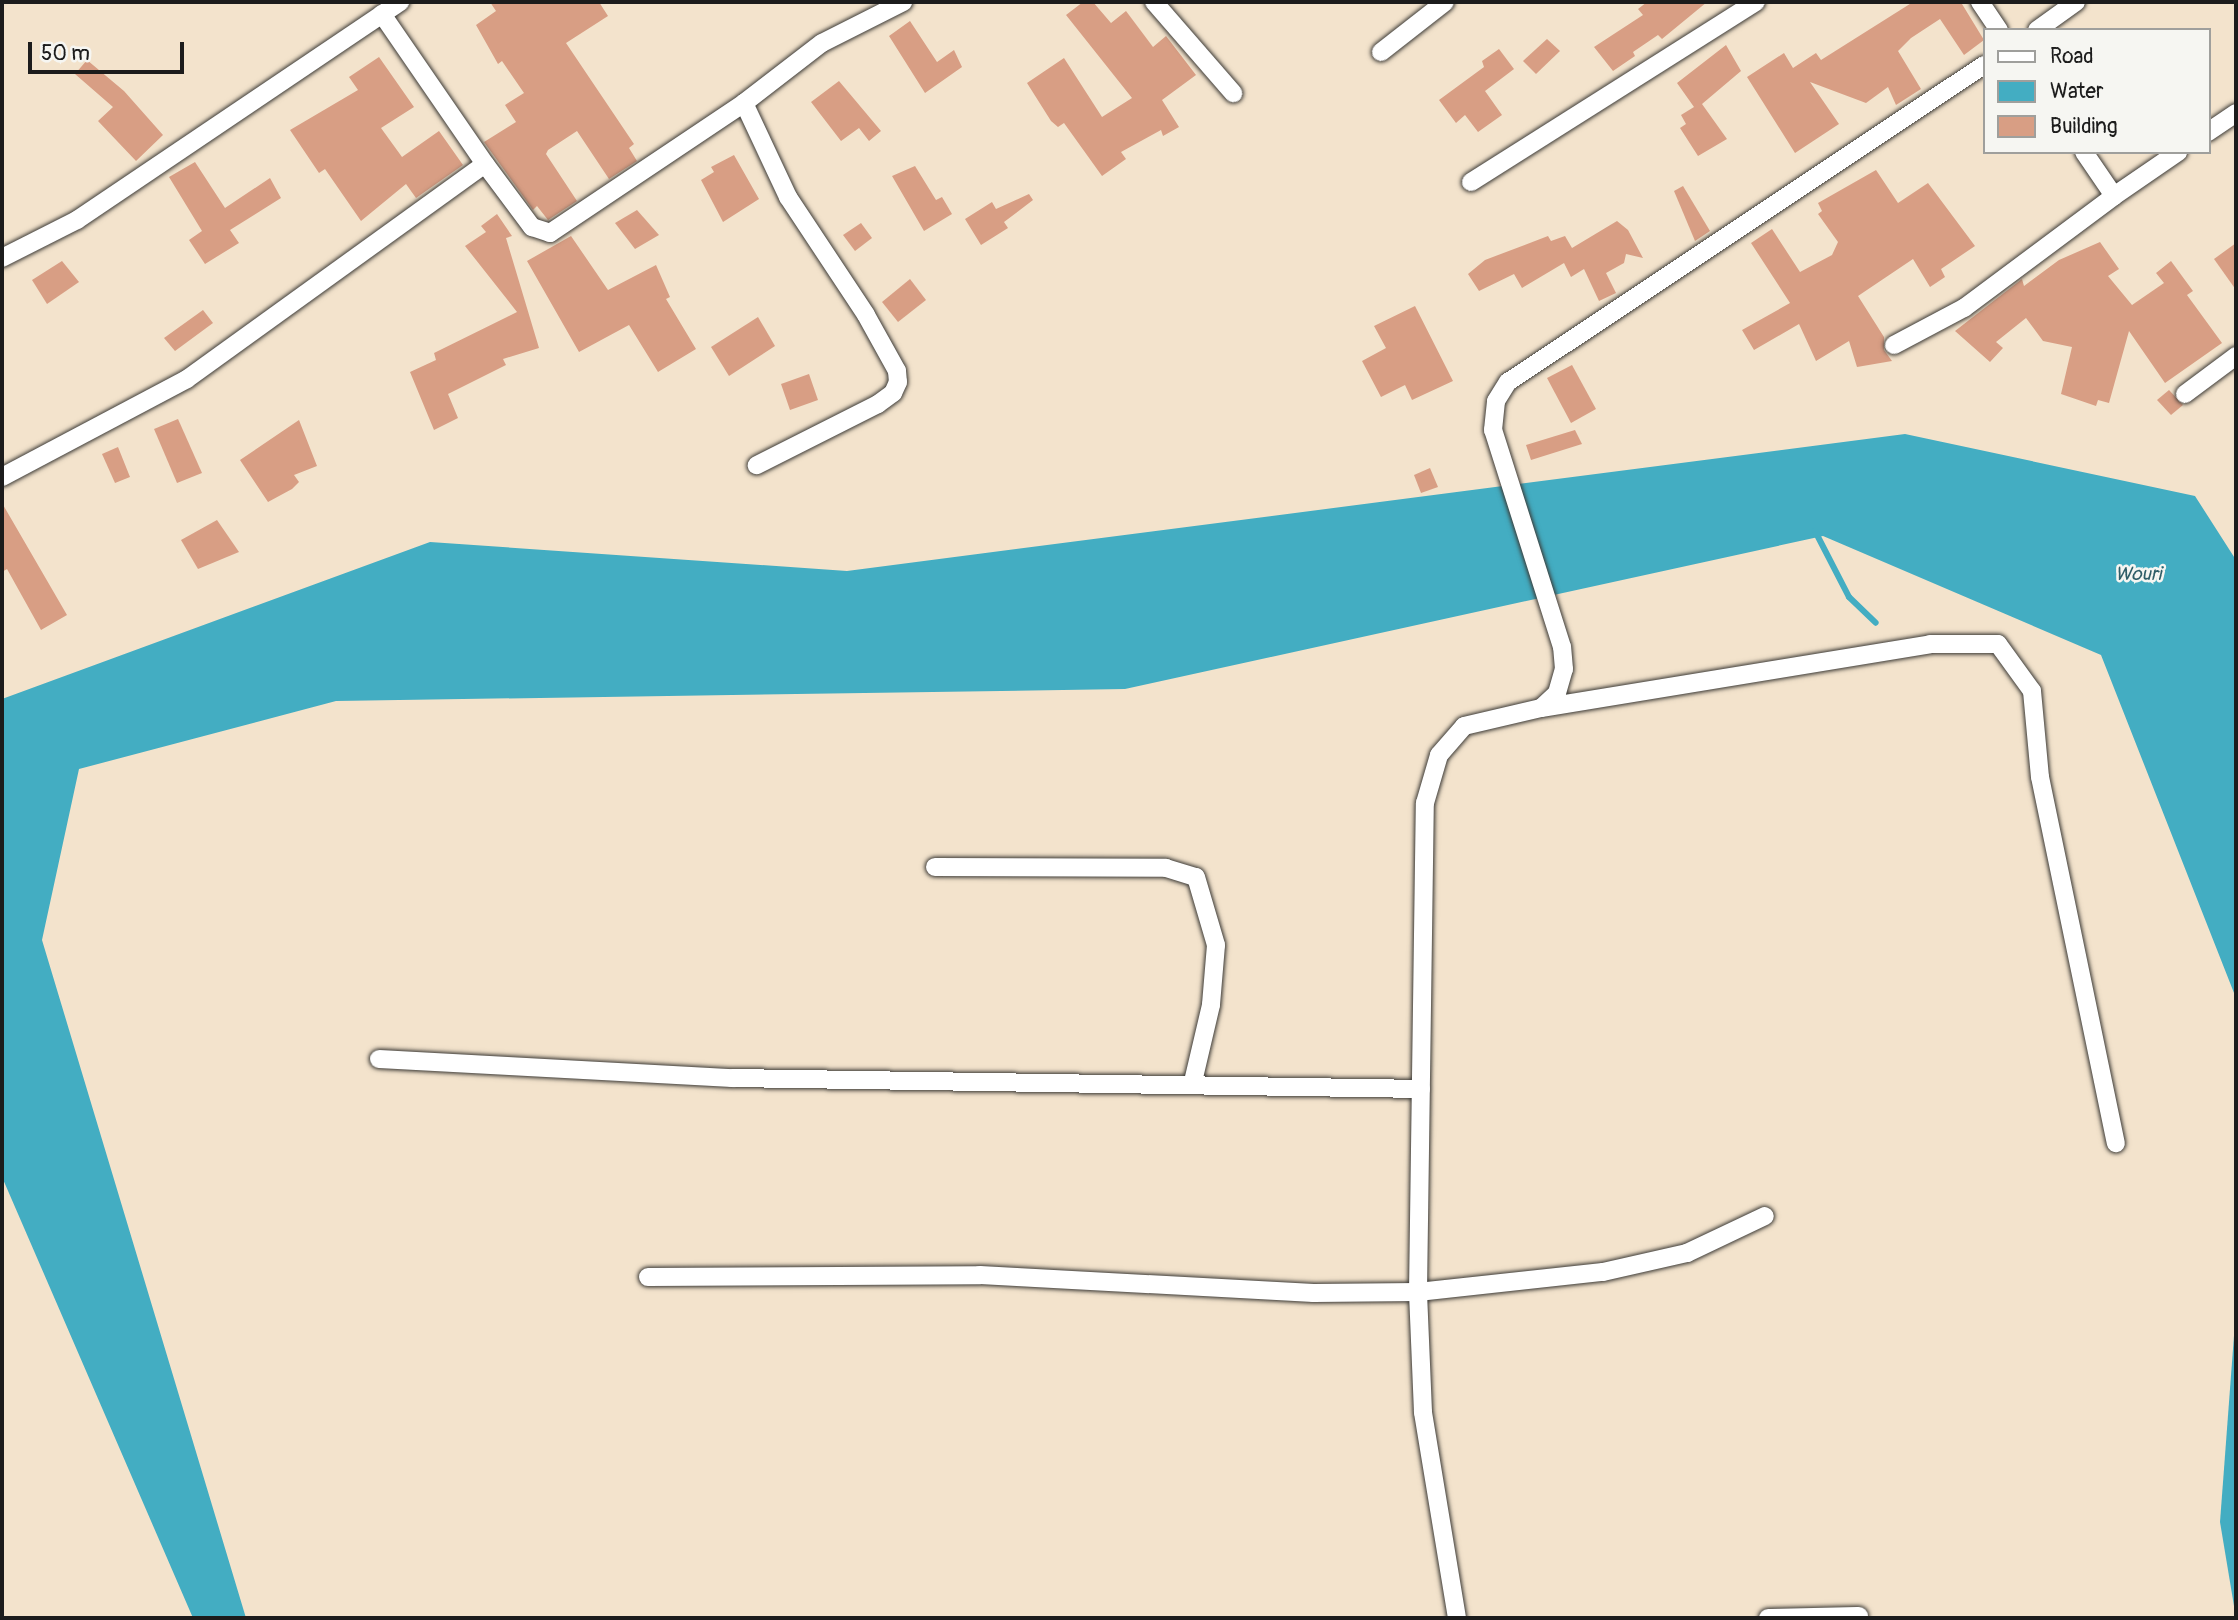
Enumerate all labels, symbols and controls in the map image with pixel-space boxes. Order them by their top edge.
scale bar [32,28,187,72]
legend [1982,28,2210,154]
text: 50 m [41,40,90,67]
text: Road [2050,43,2094,70]
text: Water [2050,78,2103,105]
text: Building [2050,113,2117,140]
water label: Wouri [2115,564,2161,586]

